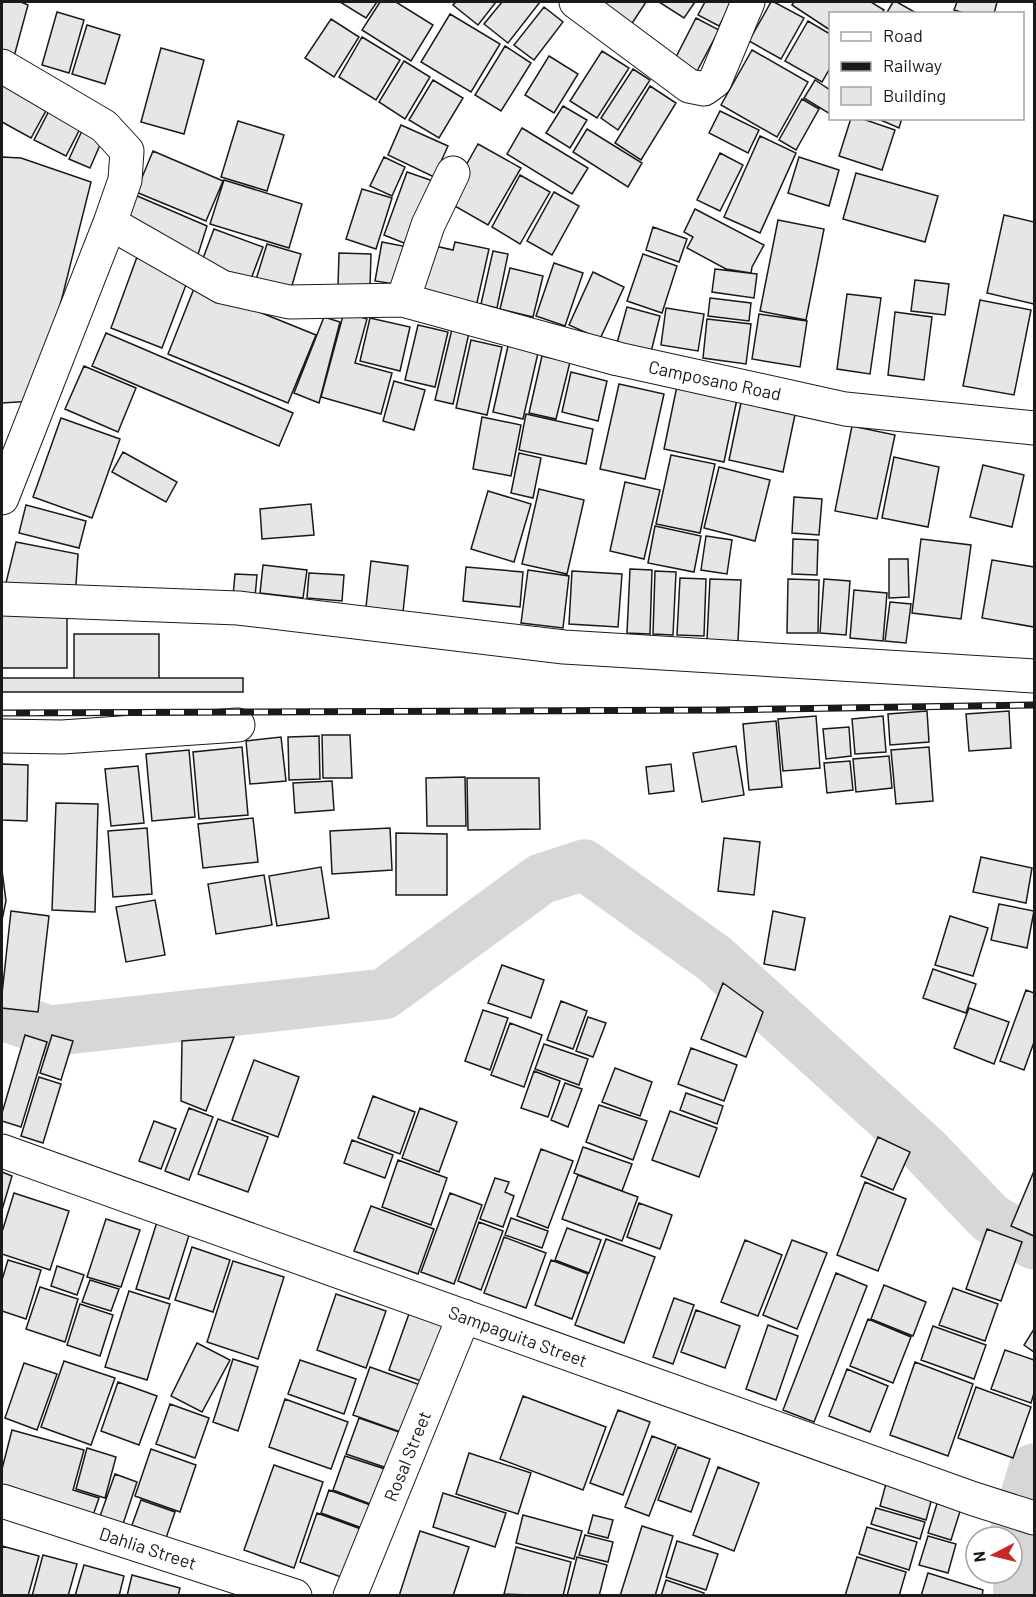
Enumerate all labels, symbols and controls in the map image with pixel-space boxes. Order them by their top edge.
legend [829,12,1024,120]
text: Road [883,24,923,46]
text: Railway [883,54,942,76]
text: Building [883,84,946,106]
street label: Camposano Road [647,355,783,405]
street label: Sampaguita Street [446,1301,590,1371]
street label: Rosal Street [379,1408,435,1504]
street label: Dahlia Street [97,1522,199,1574]
north arrow [964,1525,1024,1585]
text: N [969,1550,989,1563]

